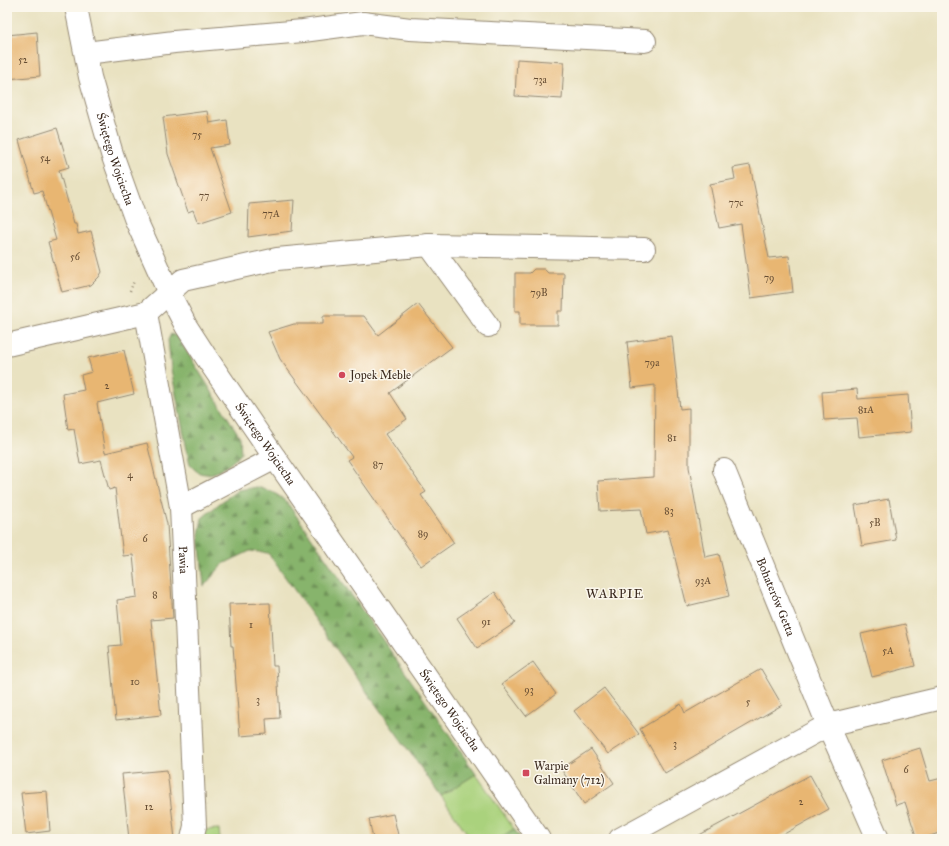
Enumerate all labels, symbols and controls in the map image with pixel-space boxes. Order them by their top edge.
house number: 52 [18,54,28,66]
house number: 73a [533,74,548,86]
street label: Świętego Wojciecha [94,110,137,208]
house number: 75 [192,129,202,141]
house number: 54 [40,152,50,164]
house number: 77 [199,190,209,202]
house number: 77c [729,197,743,209]
house number: 77A [262,208,280,220]
house number: 56 [70,251,81,263]
house number: 79 [764,272,774,284]
house number: 79B [530,287,548,299]
house number: 79a [645,357,660,369]
place label: Jopek Meble [348,368,411,383]
marker: Jopek Meble [337,370,347,380]
house number: 2 [105,380,110,392]
street label: Świętego Wojciecha [232,399,299,488]
house number: 81A [858,404,874,416]
house number: 81 [667,432,677,444]
house number: 87 [373,459,383,471]
house number: 4 [127,469,133,481]
house number: 83 [664,505,674,517]
house number: 5B [869,517,881,529]
house number: 89 [418,528,428,540]
house number: 6 [142,533,148,545]
street label: Pawia [176,546,191,575]
street label: Bohaterów Getta [754,556,798,639]
house number: 93A [695,575,711,587]
district label: WARPIE [586,586,644,602]
house number: 8 [152,589,158,601]
house number: 91 [481,616,491,628]
house number: 1 [249,619,253,631]
house number: 5A [882,645,894,657]
street label: Świętego Wojciecha [416,665,484,755]
house number: 10 [130,676,140,688]
house number: 93 [524,684,534,696]
house number: 3 [256,694,260,706]
house number: 5 [746,696,751,708]
house number: 3 [673,738,677,750]
place label: Warpie Galmany (712) [534,759,605,787]
house number: 6 [903,764,909,776]
marker: Warpie Galmany (712) [521,768,531,778]
house number: 2 [799,796,804,808]
house number: 12 [145,801,154,813]

